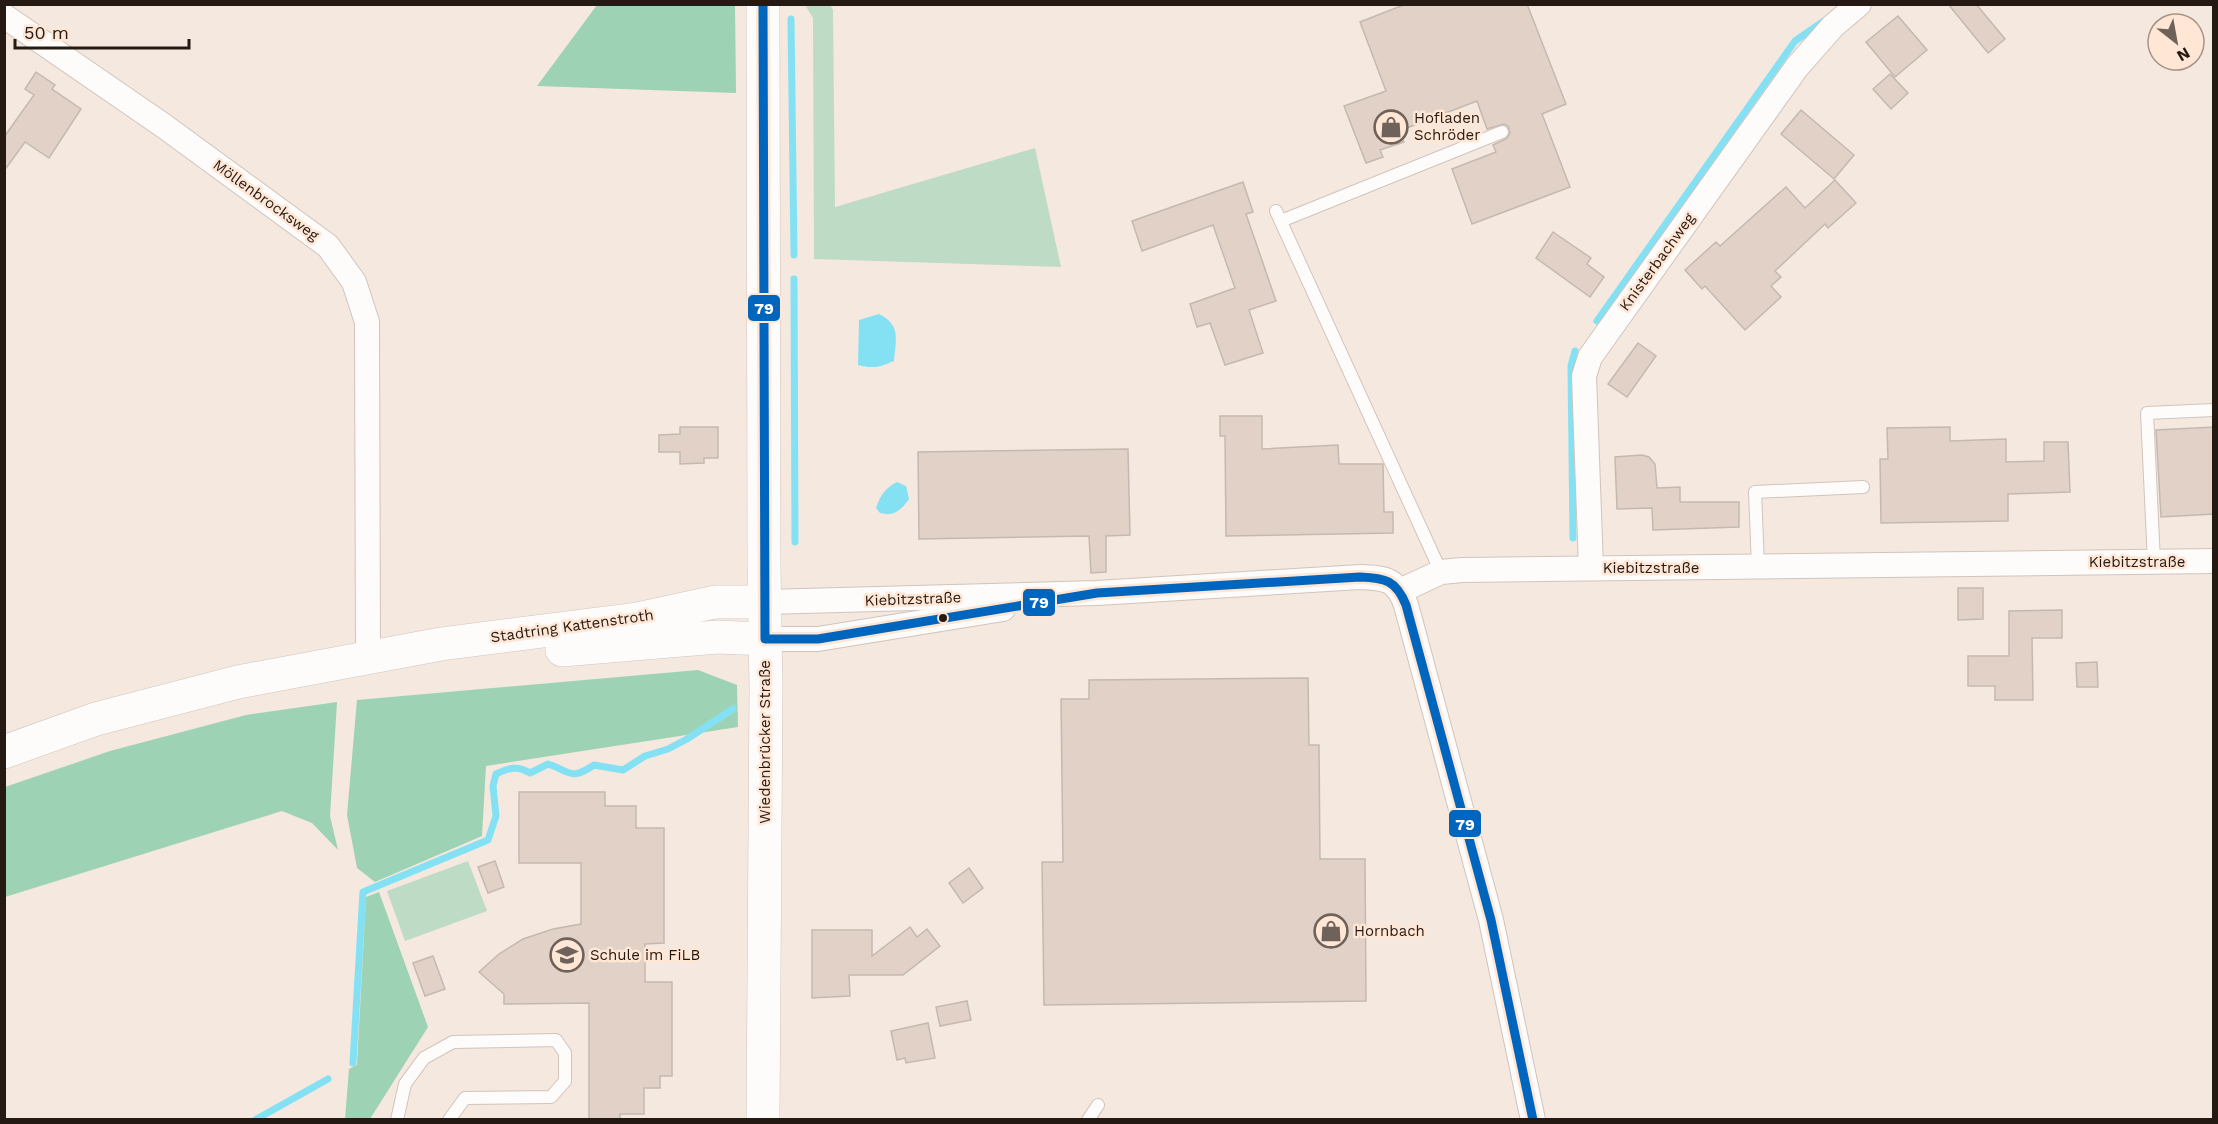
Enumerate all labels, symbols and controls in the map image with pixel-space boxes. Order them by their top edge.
scale bar [15,12,189,50]
north arrow [2146,12,2206,72]
text: 50 m [24,22,69,43]
text: N [2173,43,2193,66]
shop icon: Hofladen Schröder [1373,109,1409,145]
place label: Hofladen Schröder [1414,109,1480,144]
street label: Möllenbrocksweg [210,156,322,244]
street label: Knisterbachweg [1615,210,1699,314]
line badge: 79 [747,294,781,322]
text: 79 [754,299,774,318]
street label: Kiebitzstraße [2089,553,2185,571]
street label: Kiebitzstraße [1603,559,1699,577]
street label: Kiebitzstraße [864,588,962,610]
line badge: 79 [1022,588,1056,617]
text: 79 [1029,593,1049,612]
street label: Stadtring Kattenstroth [489,606,655,646]
unlabelled marker [937,612,949,624]
street label: Wiedenbrücker Straße [756,660,774,824]
line badge: 79 [1448,809,1482,838]
text: 79 [1455,815,1475,834]
shop icon: Hornbach [1313,913,1349,949]
place label: Hornbach [1354,922,1425,940]
school or university icon: Schule im FiLB [549,937,585,973]
place label: Schule im FiLB [590,946,700,964]

